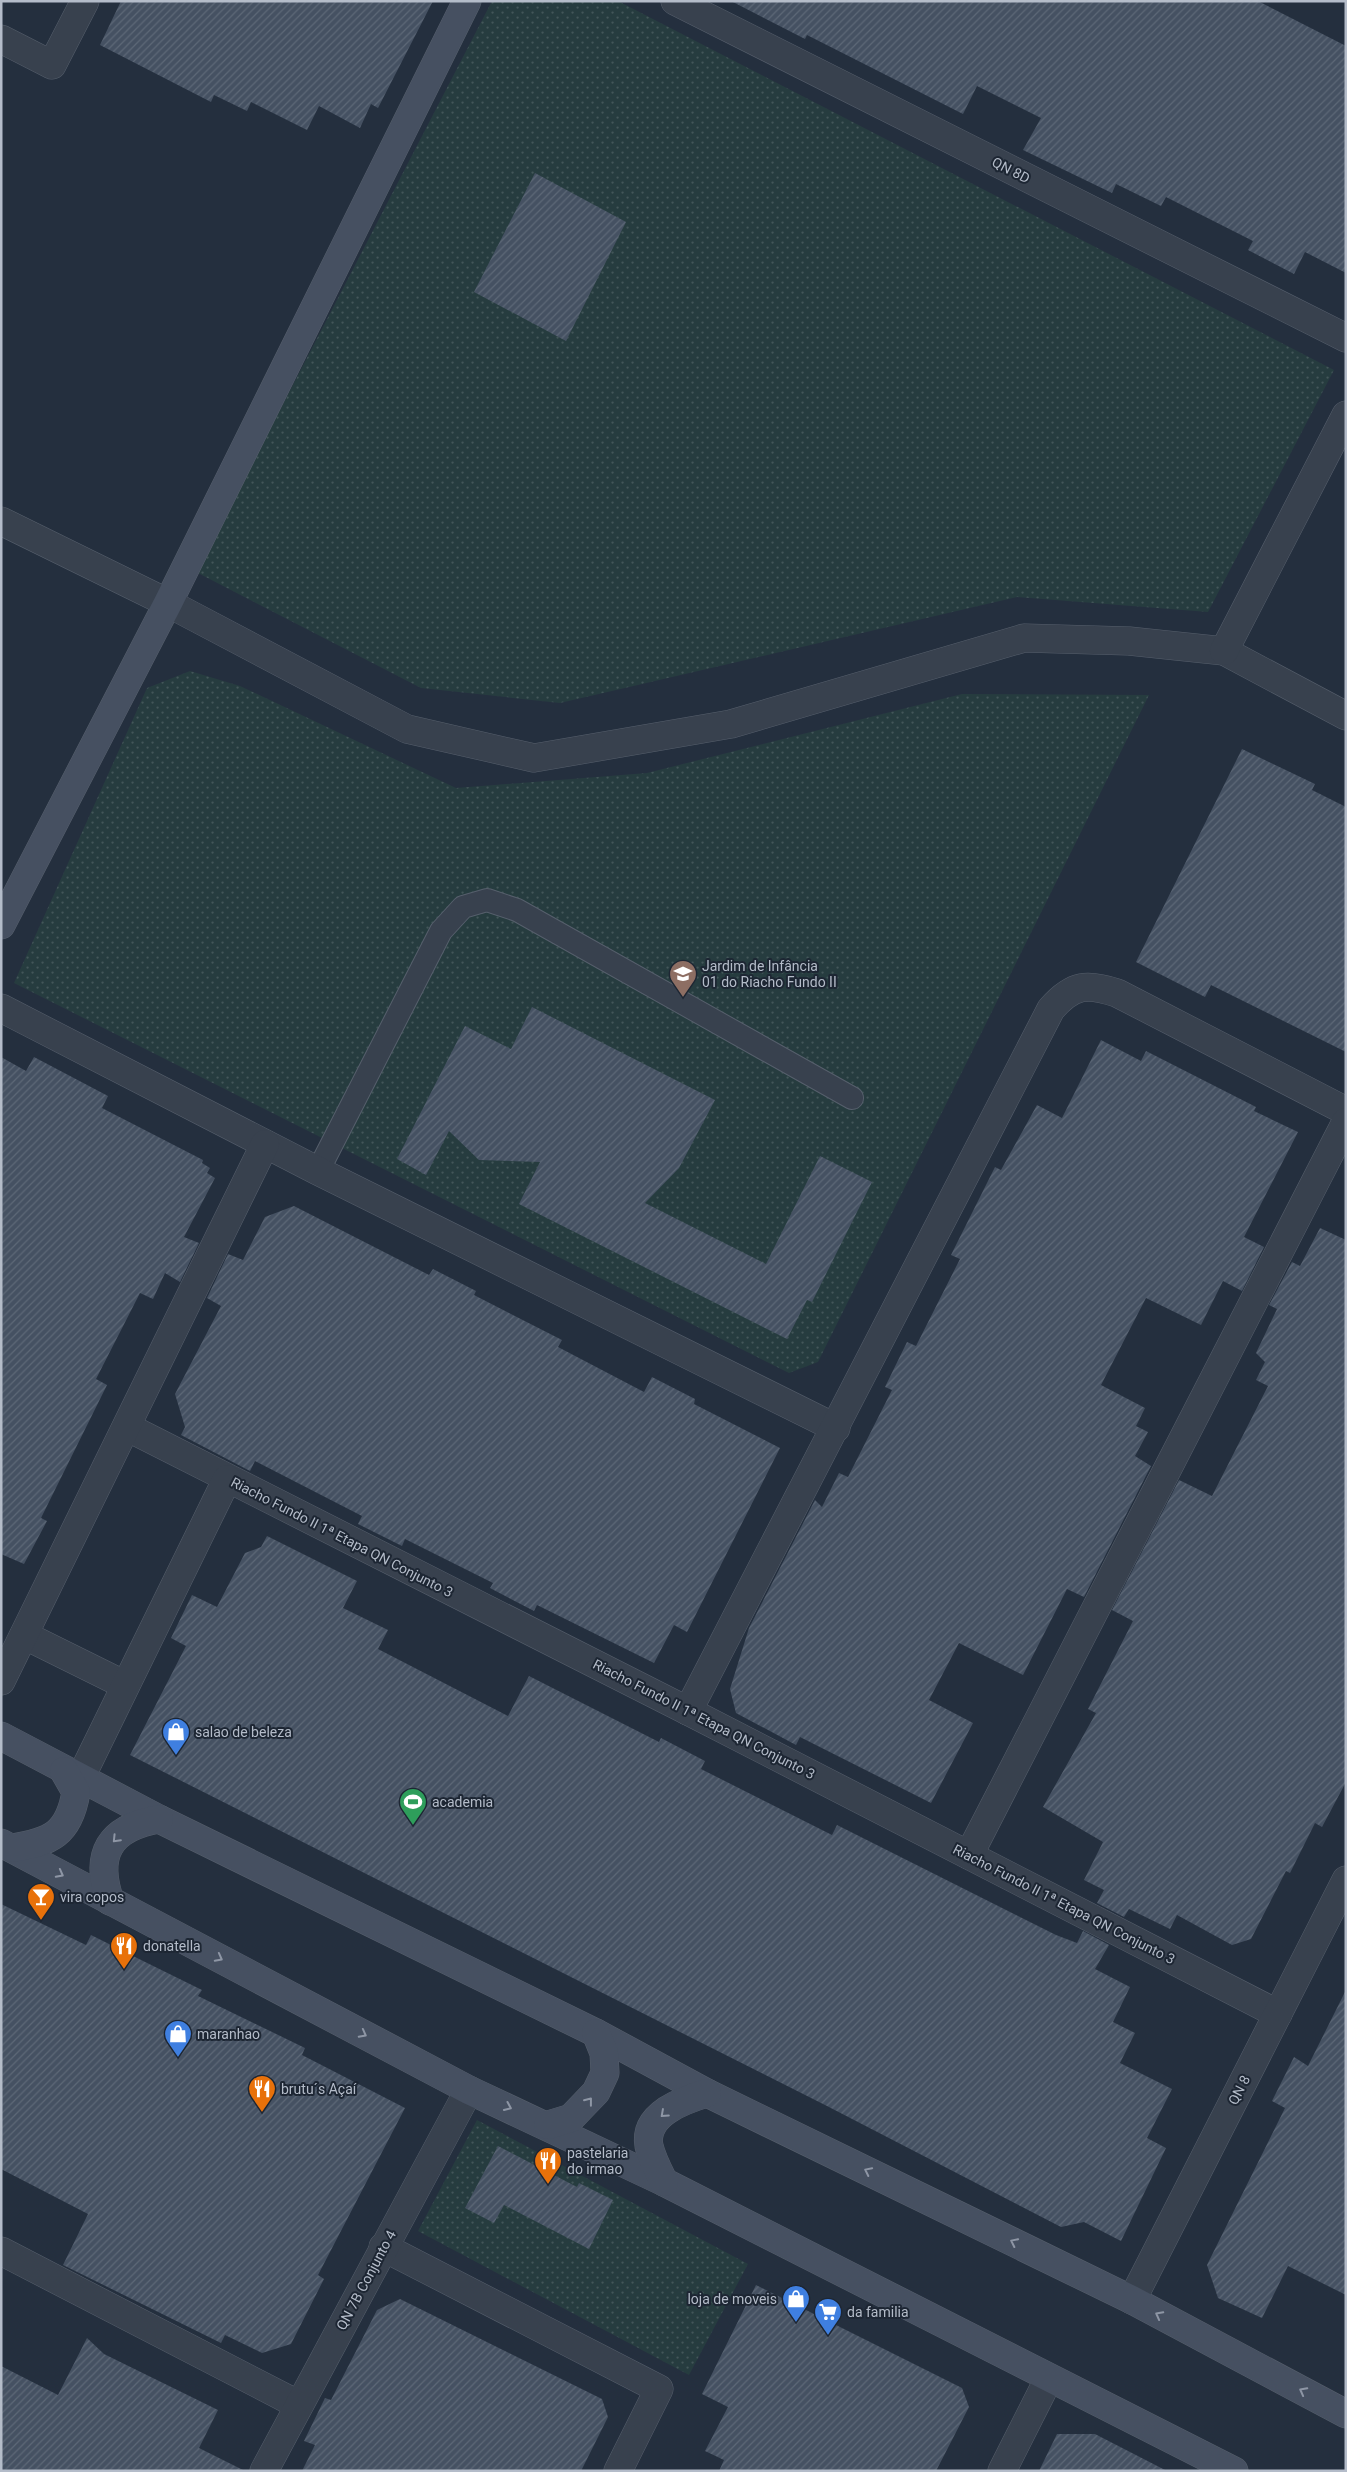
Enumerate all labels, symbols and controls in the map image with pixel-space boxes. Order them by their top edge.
street label: QN 8D [989,154,1033,186]
place label: Jardim de Infância 01 do Riacho Fundo II [702,958,837,990]
school or university icon: Jardim de Infância 01 do Riacho Fundo II [668,959,698,998]
street label: Riacho Fundo II 1ª Etapa QN Conjunto 3 [228,1474,456,1600]
street label: Riacho Fundo II 1ª Etapa QN Conjunto 3 [590,1656,818,1782]
shop icon: salao de beleza [161,1717,191,1756]
place label: salao de beleza [195,1724,292,1740]
sports icon: academia [398,1787,428,1826]
place label: academia [432,1794,493,1810]
one-way arrow [113,1833,122,1842]
street label: Riacho Fundo II 1ª Etapa QN Conjunto 3 [950,1841,1178,1967]
one-way arrow [54,1868,63,1878]
bar icon: vira copos [26,1882,56,1921]
place label: vira copos [60,1889,124,1905]
restaurant icon: donatella [109,1931,139,1970]
place label: donatella [143,1938,201,1954]
one-way arrow [213,1952,222,1962]
shop icon: maranhao [163,2019,193,2058]
place label: maranhao [197,2026,260,2042]
one-way arrow [357,2028,366,2038]
street label: QN 8 [1225,2072,1253,2107]
restaurant icon: brutu´s Açaí [247,2074,277,2113]
place label: brutu´s Açaí [281,2081,357,2097]
one-way arrow [583,2098,591,2107]
one-way arrow [503,2101,512,2111]
one-way arrow [660,2108,669,2117]
place label: pastelaria do irmao [567,2145,629,2177]
restaurant icon: pastelaria do irmao [533,2146,563,2185]
one-way arrow [864,2167,873,2177]
street label: QN 7B Conjunto 4 [333,2227,399,2333]
one-way arrow [1010,2238,1019,2249]
shop icon: loja de moveis [781,2284,811,2323]
place label: loja de moveis [687,2291,777,2307]
supermarket icon: da familia [813,2297,843,2336]
place label: da familia [847,2304,909,2320]
one-way arrow [1156,2311,1165,2321]
one-way arrow [1299,2387,1308,2397]

